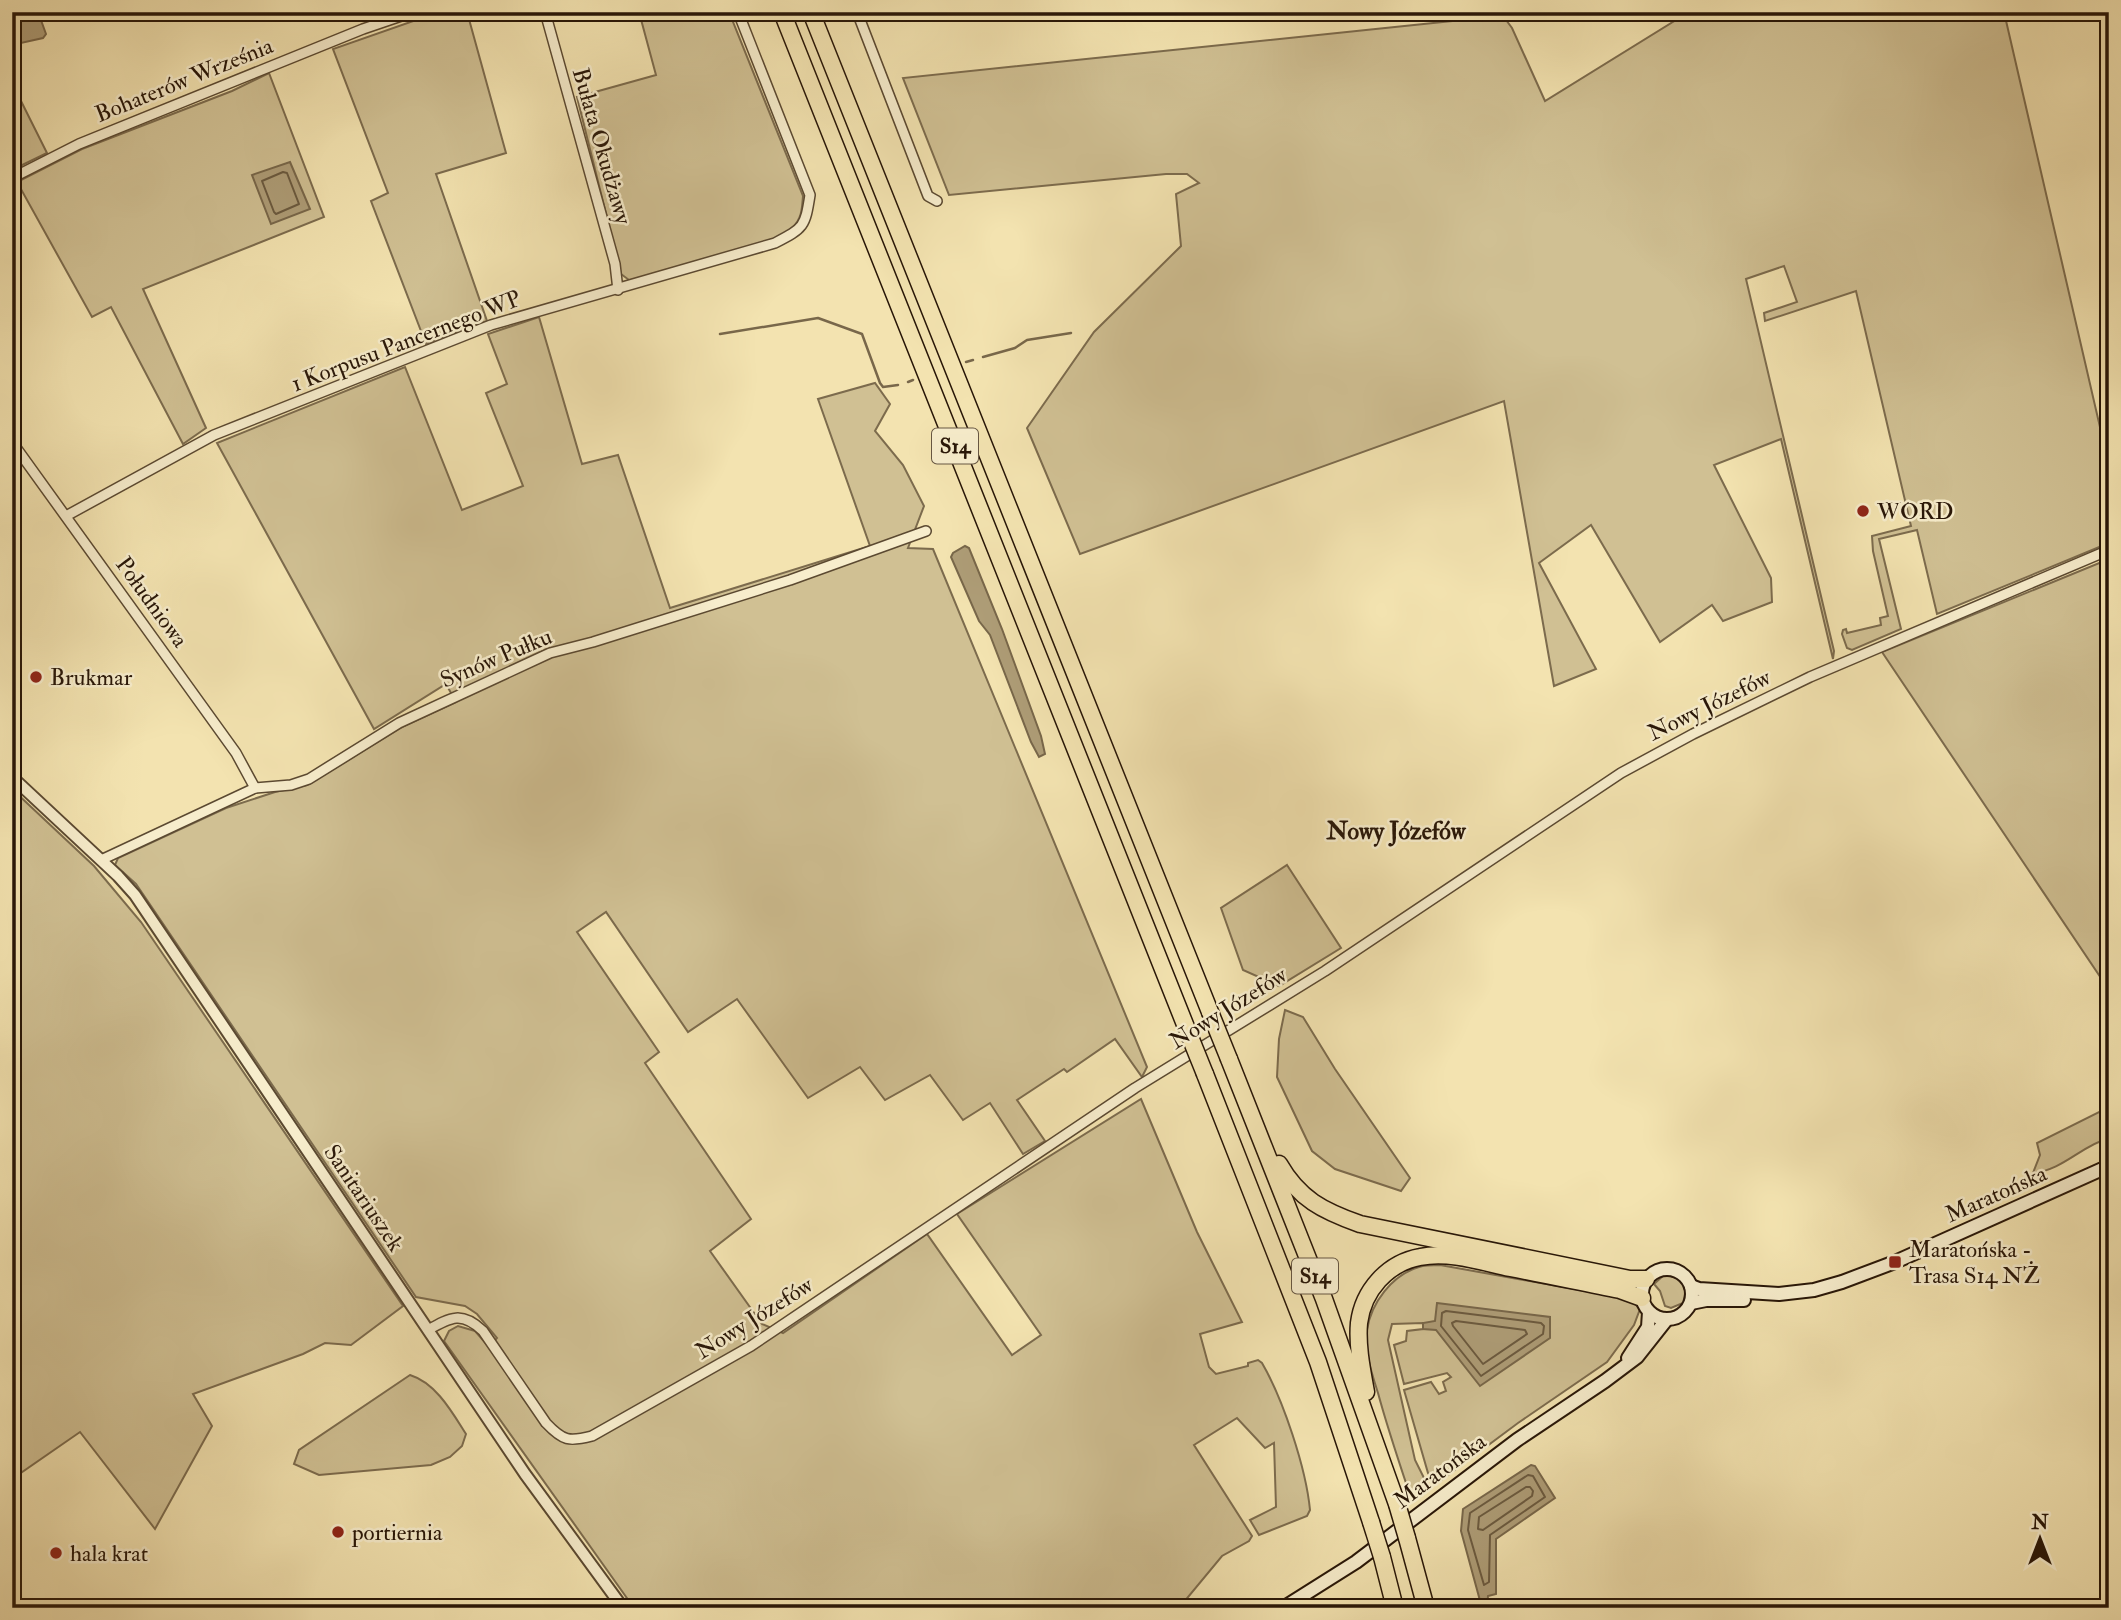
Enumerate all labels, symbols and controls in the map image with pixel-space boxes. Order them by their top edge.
street label: Bohaterów Września [91,31,278,129]
street label: Bułata Okudżawy [566,64,638,228]
street label: 1 Korpusu Pancernego WP [287,284,525,399]
road number: S14 [932,428,978,464]
place label: WORD [1876,497,1954,526]
marker: WORD [1855,503,1871,519]
street label: Południowa [109,551,195,653]
street label: Synów Pułku [436,621,556,695]
street label: Nowy Józefów [1643,662,1776,747]
place label: Brukmar [50,663,133,692]
marker: Brukmar [28,669,44,685]
district label: Nowy Józefów [1325,816,1467,847]
street label: Nowy Józefów [1164,960,1293,1056]
street label: Sanitariuszek [318,1139,410,1257]
street label: Maratońska [1941,1159,2052,1229]
place label: Maratońska - Trasa S14 NŻ [1909,1235,2040,1290]
marker: Maratońska - Trasa S14 NŻ [1887,1254,1903,1270]
road number: S14 [1292,1258,1338,1294]
street label: Nowy Józefów [690,1270,819,1366]
street label: Maratońska [1388,1427,1492,1515]
north arrow [2006,1504,2076,1574]
text: N [2030,1511,2049,1535]
place label: portiernia [351,1518,443,1548]
marker: portiernia [330,1524,346,1540]
place label: hala krat [70,1539,148,1568]
marker: hala krat [48,1545,64,1561]

